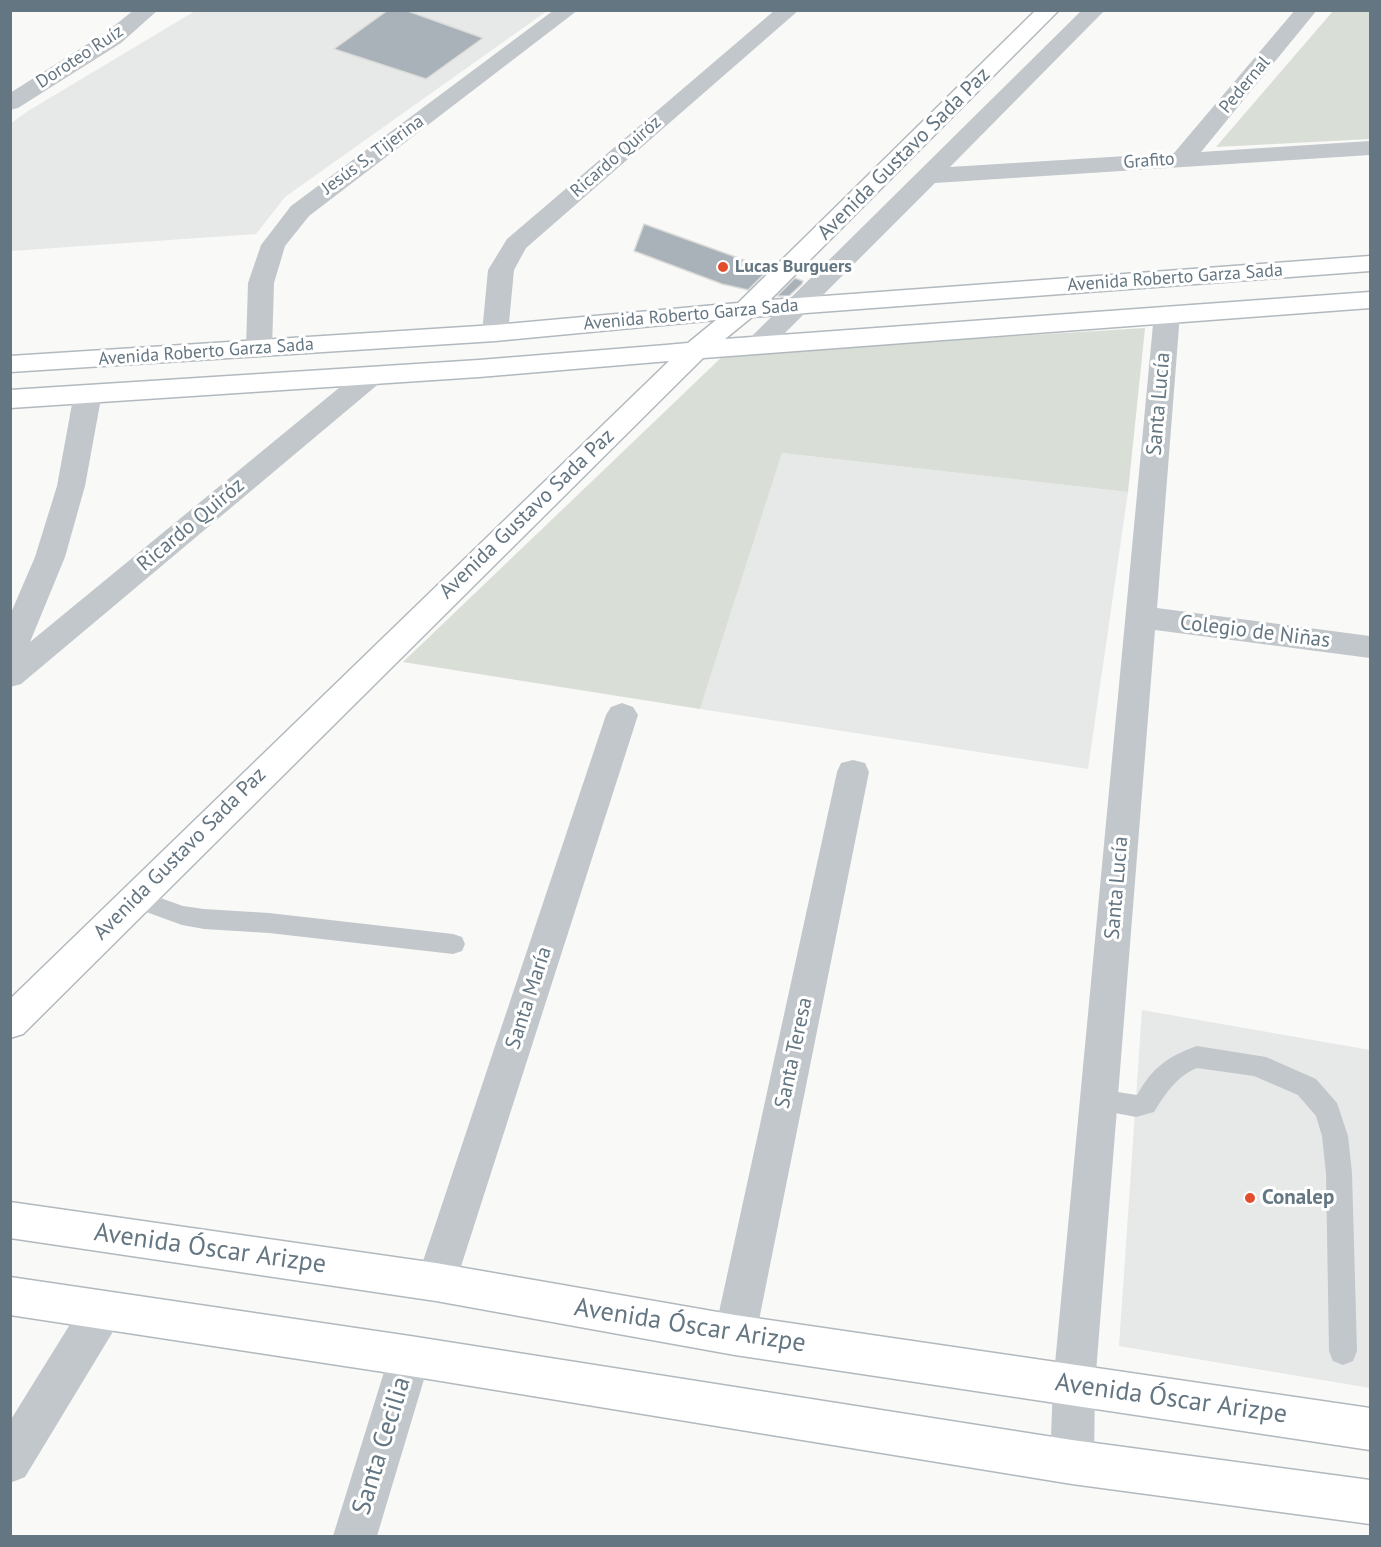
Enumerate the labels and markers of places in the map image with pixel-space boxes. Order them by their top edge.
place label: Lucas Burguers [735,256,852,278]
marker: Lucas Burguers [716,260,730,274]
place label: Conalep [1262,1185,1334,1211]
marker: Conalep [1243,1191,1257,1205]

